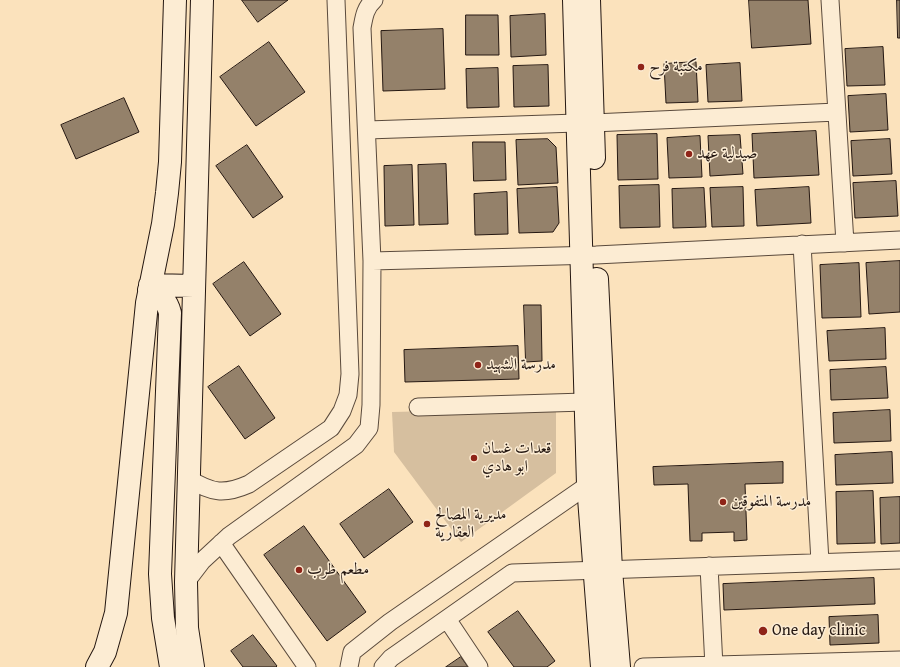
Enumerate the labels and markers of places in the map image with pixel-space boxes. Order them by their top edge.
place label: مكتبة فرح [649,57,703,77]
marker: مكتبة فرح [636,62,646,72]
place label: صيدلية عهد [697,144,757,164]
marker: صيدلية عهد [684,149,694,159]
place label: مدرسة الشهيد [486,355,556,375]
marker: مدرسة الشهيد [473,360,483,370]
place label: قعدات غسان ابو هادي [482,439,551,477]
marker: قعدات غسان ابو هادي [469,453,479,463]
place label: مدرسة المتفوقين [731,492,811,512]
marker: مدرسة المتفوقين [718,497,728,507]
place label: مديرية المصالح العقارية [435,505,506,543]
marker: مديرية المصالح العقارية [422,519,432,529]
place label: مطعم طرب [307,560,369,580]
marker: مطعم طرب [294,565,304,575]
place label: One day clinic [772,621,866,641]
marker: One day clinic [757,625,769,637]

